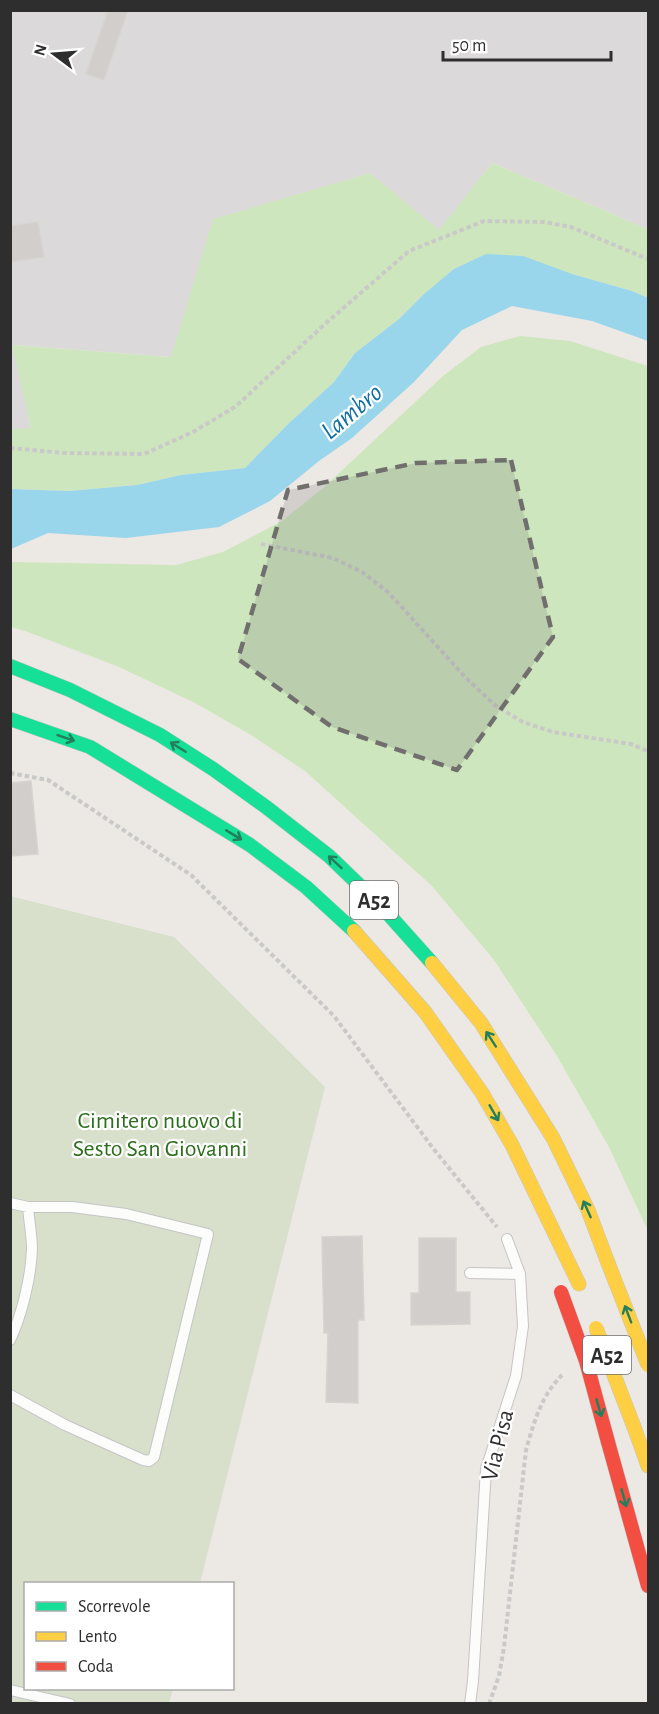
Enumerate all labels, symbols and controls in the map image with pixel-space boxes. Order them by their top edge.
north arrow [24,24,84,84]
scale bar [443,24,611,62]
text: 50 m [452,37,486,55]
text: N [31,43,50,58]
water label: Lambro [316,379,387,444]
one-way arrow [56,734,75,745]
one-way arrow [170,740,187,752]
one-way arrow [225,829,242,841]
one-way arrow [328,855,343,869]
road number: A52 [350,881,398,919]
one-way arrow [485,1031,498,1048]
one-way arrow [488,1104,500,1121]
park label: Cimitero nuovo di Sesto San Giovanni [73,1109,247,1161]
one-way arrow [581,1200,592,1218]
one-way arrow [622,1306,633,1324]
road number: A52 [583,1336,631,1374]
one-way arrow [594,1398,605,1417]
street label: Via Pisa [478,1407,518,1483]
one-way arrow [619,1488,630,1507]
legend [24,1582,234,1690]
text: Scorrevole [78,1598,151,1616]
text: Lento [78,1628,117,1646]
text: Coda [78,1658,113,1676]

